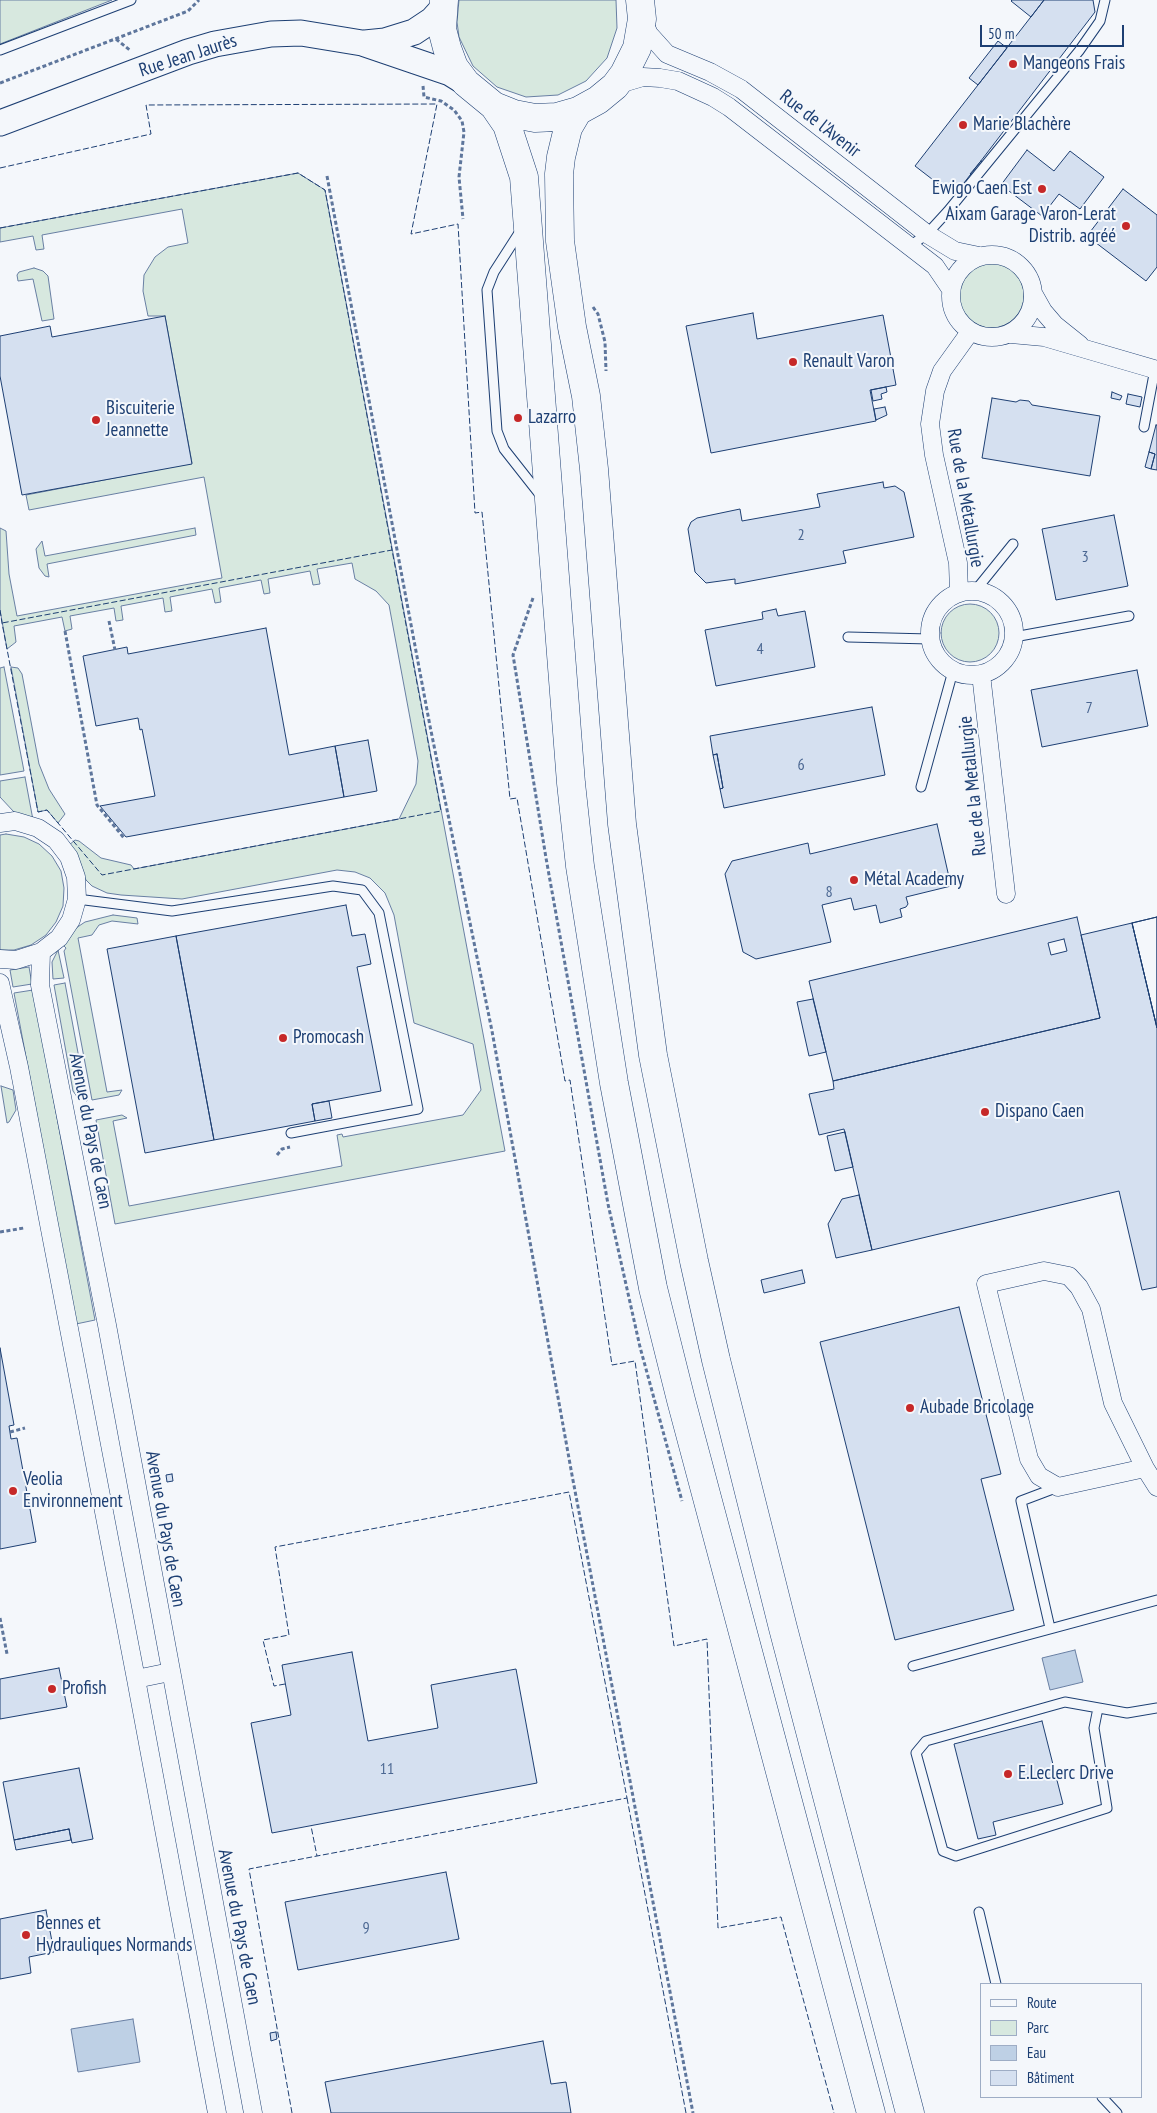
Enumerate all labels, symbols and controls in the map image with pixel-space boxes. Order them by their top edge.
scale bar [982,15,1126,47]
text: 50 m [988,24,1014,43]
street label: Rue Jean Jaurès [136,29,240,83]
place label: Mangeons Frais [1023,53,1125,75]
marker: Mangeons Frais [1007,58,1019,70]
street label: Rue de l'Avenir [775,85,865,163]
place label: Marie Blachère [973,114,1071,136]
marker: Marie Blachère [957,119,969,131]
place label: Ewigo Caen Est [932,178,1032,200]
marker: Ewigo Caen Est [1036,183,1048,195]
place label: Aixam Garage Varon-Lerat Distrib. agréé [945,204,1116,248]
marker: Aixam Garage Varon-Lerat Distrib. agréé [1120,220,1132,232]
place label: Renault Varon [803,351,894,373]
marker: Renault Varon [787,356,799,368]
place label: Biscuiterie Jeannette [106,398,175,442]
place label: Lazarro [528,407,576,429]
marker: Lazarro [512,412,524,424]
marker: Biscuiterie Jeannette [90,414,102,426]
street label: Rue de la Métallurgie [942,427,988,569]
house number: 2 [797,525,805,545]
house number: 3 [1081,547,1089,567]
house number: 4 [756,639,764,659]
house number: 7 [1085,698,1093,718]
street label: Rue de la Metallurgie [954,715,992,857]
house number: 6 [797,755,805,775]
place label: Métal Academy [864,869,964,891]
marker: Métal Academy [848,874,860,886]
house number: 8 [825,882,833,902]
place label: Promocash [293,1027,364,1049]
marker: Promocash [277,1032,289,1044]
street label: Avenue du Pays de Caen [64,1051,116,1211]
place label: Dispano Caen [995,1101,1084,1123]
marker: Dispano Caen [979,1106,991,1118]
place label: Aubade Bricolage [920,1397,1034,1419]
marker: Aubade Bricolage [904,1402,916,1414]
street label: Avenue du Pays de Caen [140,1449,190,1609]
place label: Veolia Environnement [23,1469,123,1513]
marker: Veolia Environnement [7,1485,19,1497]
place label: Profish [62,1678,107,1700]
marker: Profish [46,1683,58,1695]
house number: 11 [380,1759,394,1779]
place label: E.Leclerc Drive [1018,1763,1114,1785]
marker: E.Leclerc Drive [1002,1768,1014,1780]
street label: Avenue du Pays de Caen [213,1847,265,2007]
place label: Bennes et Hydrauliques Normands [36,1913,193,1957]
house number: 9 [362,1918,370,1938]
marker: Bennes et Hydrauliques Normands [20,1929,32,1941]
legend [980,1983,1142,2098]
text: Route [1027,1993,1057,2012]
text: Parc [1027,2018,1049,2037]
text: Eau [1027,2043,1046,2062]
text: Bâtiment [1027,2068,1074,2087]

